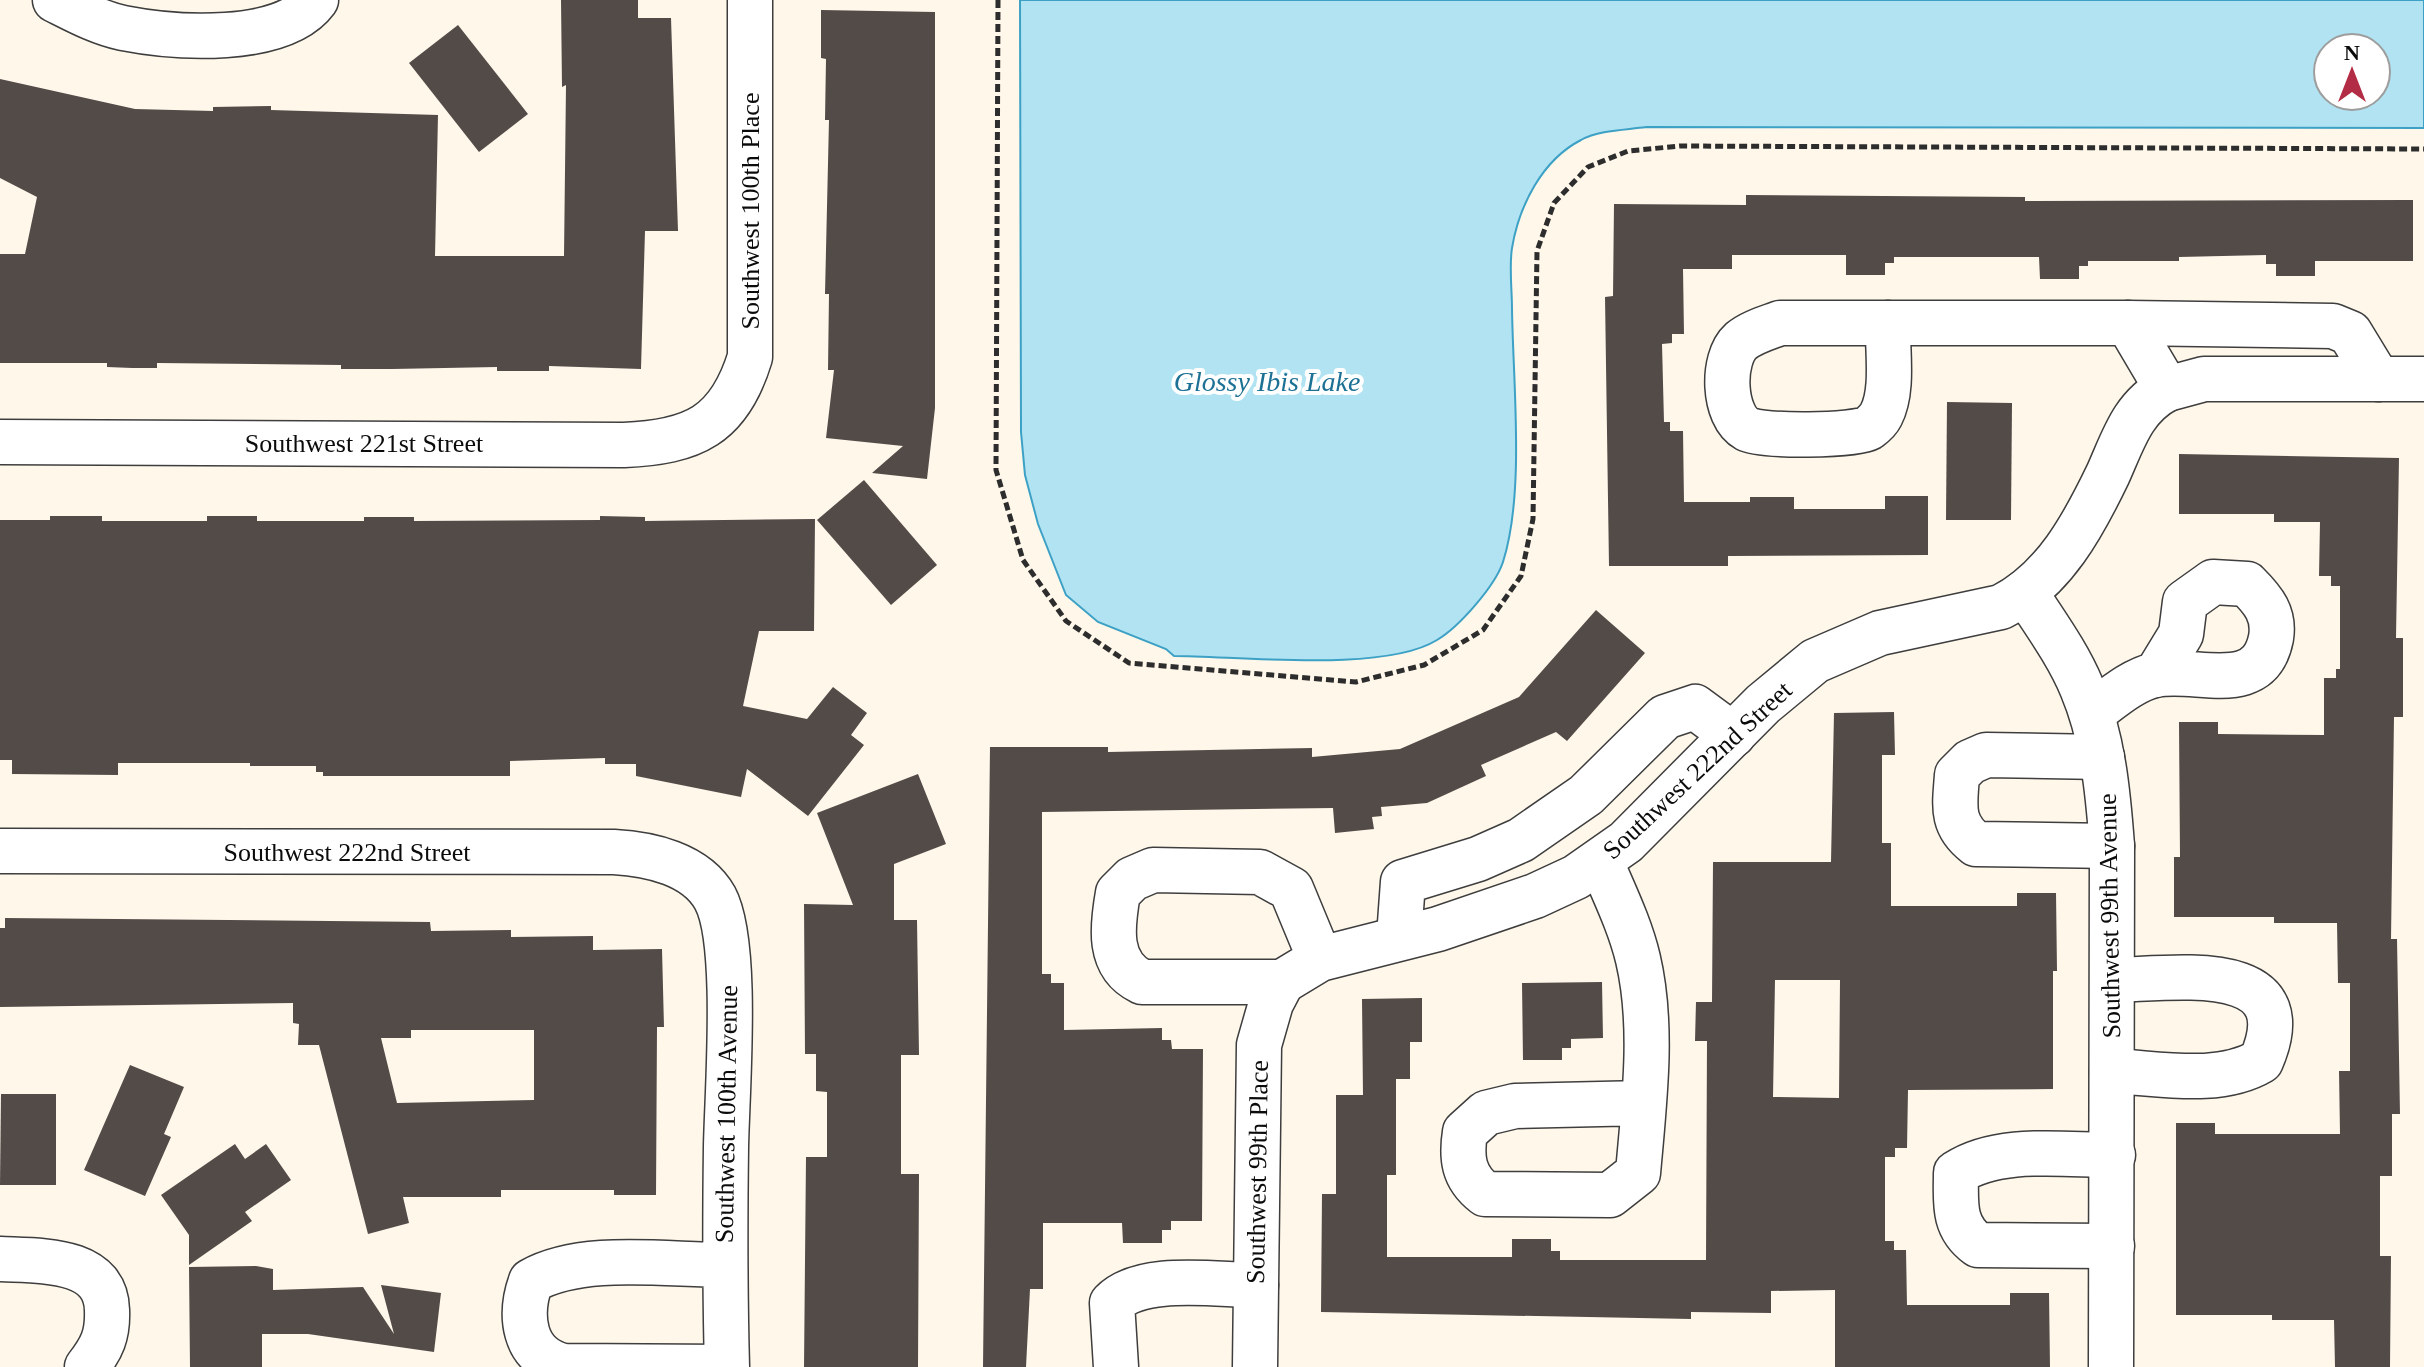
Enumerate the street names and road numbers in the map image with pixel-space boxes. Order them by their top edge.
street label: Southwest 100th Place [736,93,765,329]
street label: Southwest 221st Street [245,429,484,458]
street label: Southwest 222nd Street [1597,675,1798,865]
street label: Southwest 99th Avenue [2093,793,2126,1039]
street label: Southwest 222nd Street [224,838,471,867]
street label: Southwest 100th Avenue [710,985,743,1243]
street label: Southwest 99th Place [1241,1060,1274,1284]

